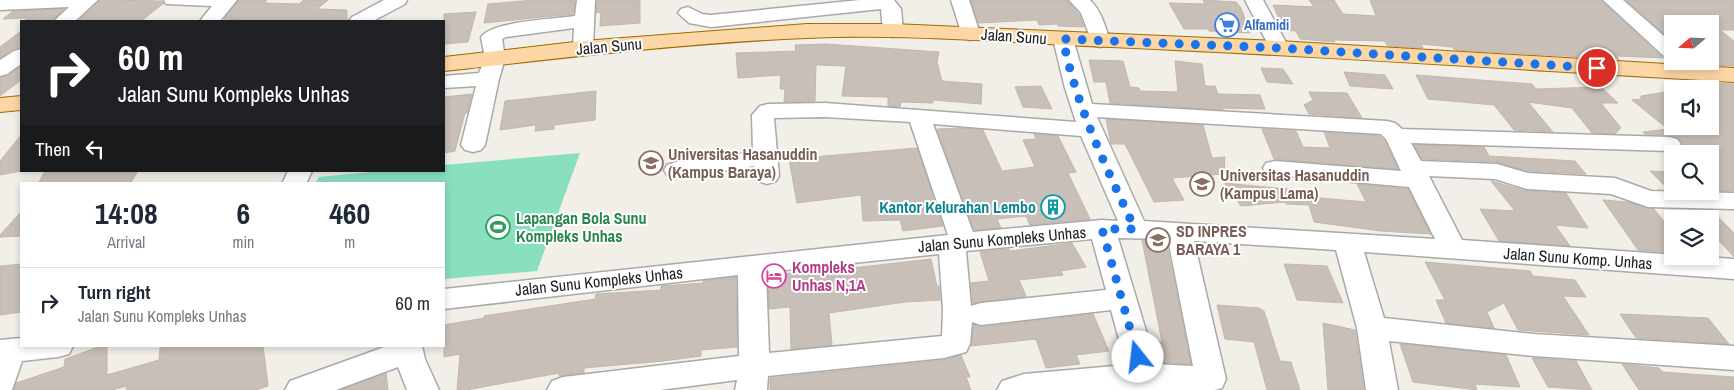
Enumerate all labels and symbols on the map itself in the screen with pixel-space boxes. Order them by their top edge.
supermarket icon: Alfamidi [1214,12,1240,38]
north arrow [1664,15,1719,70]
place label: Alfamidi [1244,16,1289,34]
street label: Jalan Sunu [980,23,1048,49]
street label: Jalan Sunu [575,32,643,60]
pin [1576,47,1618,89]
place label: Universitas Hasanuddin (Kampus Baraya) [668,143,817,183]
school or university icon: Universitas Hasanuddin (Kampus Baraya) [638,150,664,176]
place label: Universitas Hasanuddin (Kampus Lama) [1220,164,1369,204]
school or university icon: Universitas Hasanuddin (Kampus Lama) [1189,171,1215,197]
building icon: Kantor Kelurahan Lembo [1040,194,1066,220]
place label: Kantor Kelurahan Lembo [879,196,1036,218]
place label: Lapangan Bola Sunu Kompleks Unhas [516,207,647,247]
sports icon: Lapangan Bola Sunu Kompleks Unhas [485,214,511,240]
place label: SD INPRES BARAYA 1 [1176,220,1247,260]
street label: Jalan Sunu Kompleks Unhas [917,221,1087,257]
school or university icon: SD INPRES BARAYA 1 [1145,227,1171,253]
street label: Jalan Sunu Komp. Unhas [1503,242,1653,274]
place label: Kompleks Unhas N,1A [792,256,866,296]
street label: Jalan Sunu Kompleks Unhas [514,261,684,301]
hotel icon: Kompleks Unhas N,1A [761,263,787,289]
position arrow [1111,330,1163,382]

